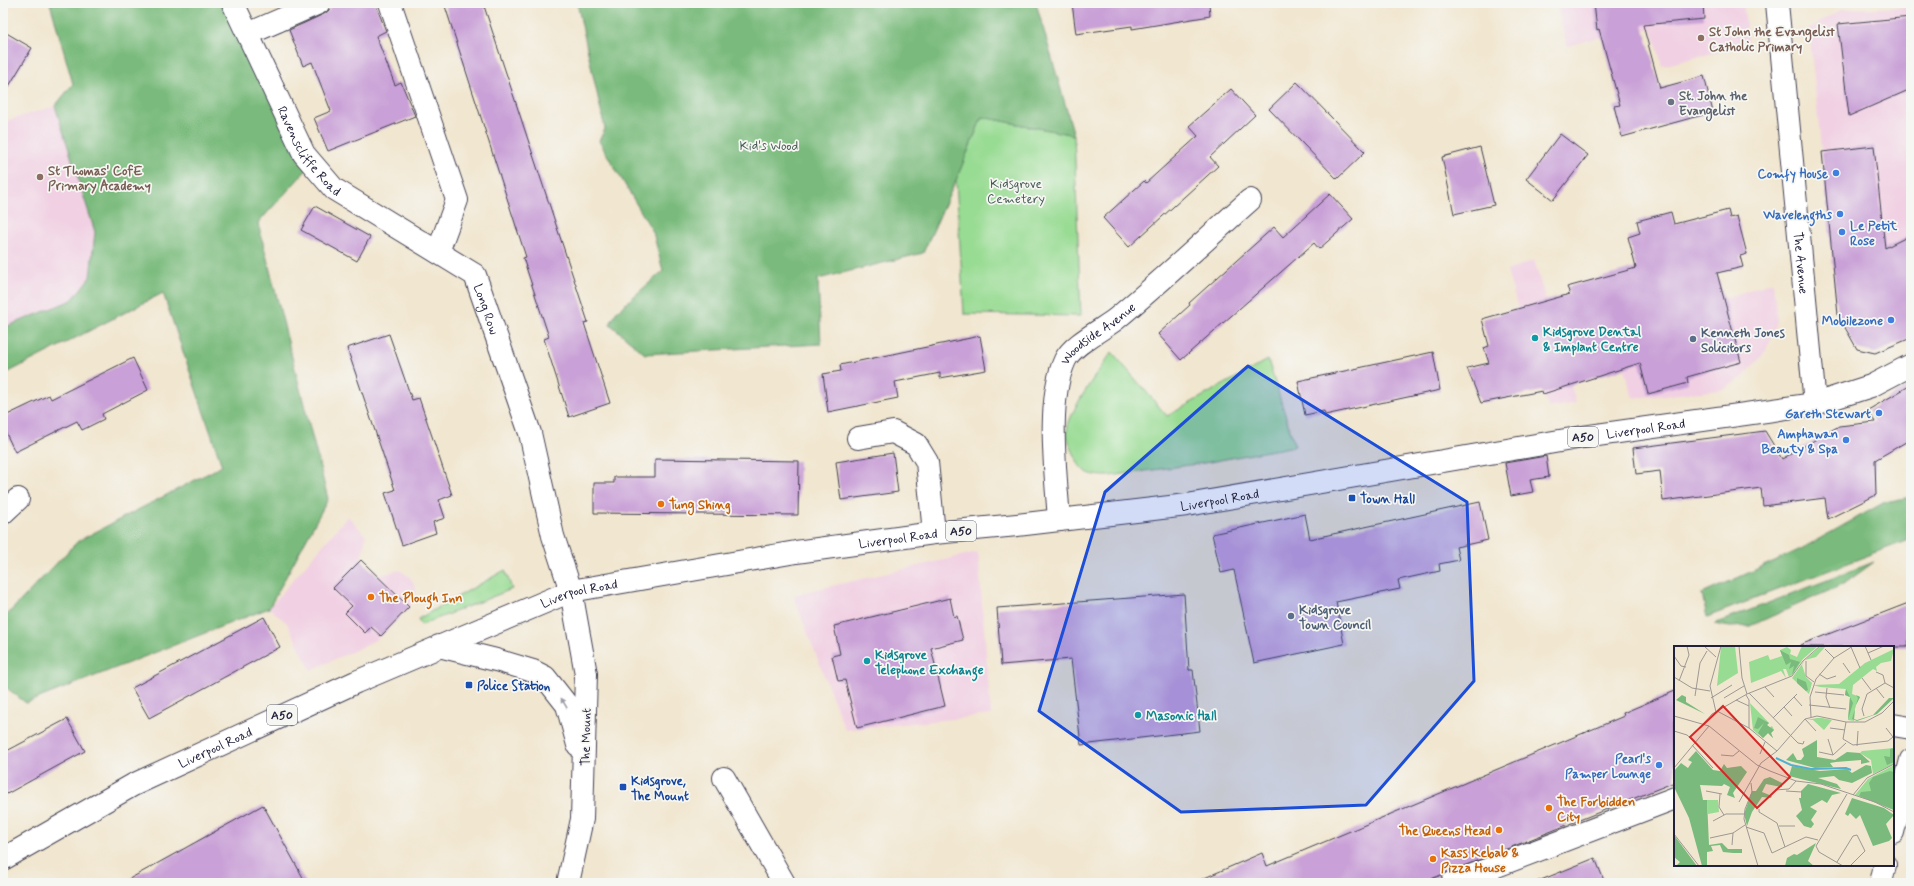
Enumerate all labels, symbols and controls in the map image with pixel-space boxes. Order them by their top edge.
place label: St John the Evangelist Catholic Primary [1709,24,1836,56]
marker: St John the Evangelist Catholic Primary [1696,33,1706,43]
place label: St. John the Evangelist [1679,88,1748,122]
marker: St. John the Evangelist [1666,97,1676,107]
street label: Ravenscliffe Road [273,104,343,201]
park label: Kid's Wood [740,138,798,155]
place label: St Thomas' CofE Primary Academy [48,163,151,195]
place label: Comfy House [1757,166,1828,183]
marker: Comfy House [1831,168,1841,178]
marker: St Thomas' CofE Primary Academy [35,172,45,182]
park label: Kidsgrove Cemetery [987,176,1045,208]
place label: Wavelengths [1762,207,1832,227]
marker: Wavelengths [1835,209,1845,219]
place label: Le Petit Rose [1850,218,1898,250]
marker: Le Petit Rose [1837,227,1847,237]
street label: The Avenue [1789,231,1812,295]
street label: Long Row [469,282,502,337]
street label: Woodside Avenue [1057,299,1140,368]
place label: Mobilezone [1822,313,1883,330]
marker: Mobilezone [1886,315,1896,325]
place label: Kidsgrove Dental & Implant Centre [1543,324,1642,356]
place label: Kenneth Jones Solicitors [1701,325,1785,357]
marker: Kidsgrove Dental & Implant Centre [1530,333,1540,343]
marker: Kenneth Jones Solicitors [1688,334,1698,344]
place label: Gareth Stewart [1785,406,1871,423]
marker: Gareth Stewart [1874,408,1884,418]
street label: Liverpool Road [1605,416,1686,444]
place label: Amphawan Beauty & Spa [1762,426,1838,458]
road number: A50 [1568,427,1598,447]
marker: Amphawan Beauty & Spa [1841,435,1851,445]
street label: Liverpool Road [1180,486,1261,516]
place label: Town Hall [1360,491,1415,508]
marker: Town Hall [1347,493,1357,503]
place label: Tung Shing [669,497,731,516]
marker: Tung Shing [656,499,666,509]
road number: A50 [946,521,976,541]
street label: Liverpool Road [858,526,938,553]
street label: Liverpool Road [538,576,619,613]
place label: The Plough Inn [379,590,463,610]
marker: The Plough Inn [366,592,376,602]
place label: Kidsgrove Town Council [1299,602,1371,634]
marker: Kidsgrove Town Council [1286,611,1296,621]
inset map [1674,646,1894,866]
place label: Kidsgrove Telephone Exchange [875,647,984,682]
marker: Kidsgrove Telephone Exchange [862,656,872,666]
place label: Police Station [477,678,551,695]
marker: Police Station [464,680,474,690]
one-way arrow [561,697,568,709]
road number: A50 [267,705,297,725]
street label: The Mount [577,708,596,766]
place label: Masonic Hall [1146,708,1217,725]
marker: Masonic Hall [1133,710,1143,720]
street label: Liverpool Road [176,724,255,773]
place label: Pearl's Pamper Lounge [1565,751,1651,784]
marker: Pearl's Pamper Lounge [1654,760,1664,770]
place label: Kidsgrove, The Mount [631,773,689,805]
marker: Kidsgrove, The Mount [618,782,628,792]
place label: The Forbidden City [1557,794,1635,826]
marker: The Forbidden City [1544,803,1554,813]
place label: The Queens Head [1399,823,1491,840]
marker: The Queens Head [1494,825,1504,835]
place label: Kass Kebab & Pizza House [1441,845,1519,877]
marker: Kass Kebab & Pizza House [1428,854,1438,864]

